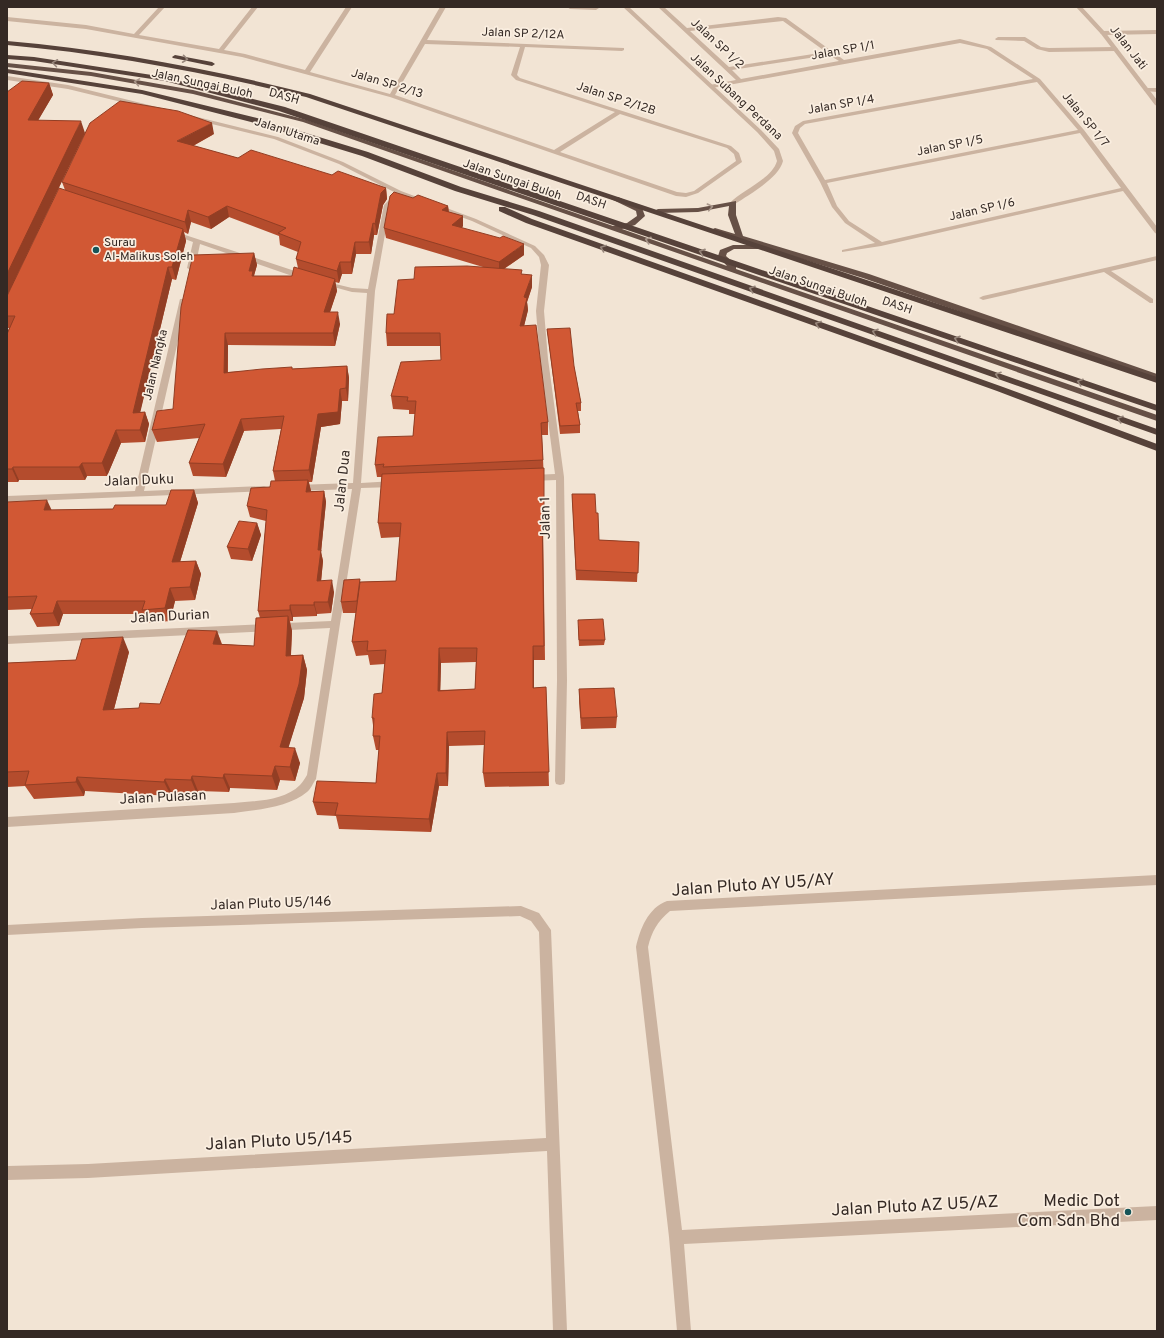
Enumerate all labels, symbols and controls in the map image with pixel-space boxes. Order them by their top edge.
street label: Jalan SP 1/2 [687,15,747,73]
street label: Jalan Jati [1106,23,1150,73]
street label: Jalan SP 2/12A [481,25,565,43]
street label: Jalan SP 1/1 [810,38,876,64]
street label: Jalan Subang Perdana [686,50,786,144]
one-way arrow [181,54,188,63]
one-way arrow [52,59,58,67]
street label: Jalan Sungai Buloh [150,65,254,103]
street label: Jalan SP 2/13 [349,65,425,103]
one-way arrow [134,78,140,87]
street label: Jalan SP 2/12B [574,79,658,119]
street label: DASH [267,85,301,109]
street label: Jalan SP 1/7 [1058,89,1112,151]
street label: Jalan SP 1/4 [806,91,876,119]
street label: Jalan Utama [252,114,322,150]
street label: Jalan SP 1/5 [915,132,985,160]
street label: Jalan Sungai Buloh [461,156,563,204]
street label: DASH [574,188,608,214]
street label: Jalan SP 1/6 [947,195,1017,225]
one-way arrow [707,204,713,212]
place label: Surau Al-Malikus Soleh [104,235,193,265]
one-way arrow [645,237,652,245]
one-way arrow [600,244,607,252]
marker: Surau Al-Malikus Soleh [91,245,101,255]
one-way arrow [699,248,706,256]
street label: Jalan Sungai Buloh [767,263,869,311]
one-way arrow [749,285,756,294]
street label: DASH [880,293,914,319]
one-way arrow [815,321,822,329]
street label: Jalan Nangka [140,328,172,402]
one-way arrow [872,329,879,337]
one-way arrow [954,336,961,344]
one-way arrow [994,372,1001,380]
one-way arrow [1077,378,1084,386]
one-way arrow [1117,415,1124,423]
street label: Jalan Dua [331,449,355,513]
street label: Jalan Duku [104,471,174,491]
street label: Jalan 1 [537,497,555,539]
street label: Jalan Durian [130,606,210,628]
street label: Jalan Pulasan [119,787,207,809]
street label: Jalan Pluto AY U5/AY [671,869,835,903]
street label: Jalan Pluto U5/146 [210,893,332,915]
street label: Jalan Pluto U5/145 [205,1127,353,1157]
place label: Medic Dot Com Sdn Bhd [1018,1191,1120,1233]
street label: Jalan Pluto AZ U5/AZ [831,1192,999,1222]
marker: Medic Dot Com Sdn Bhd [1123,1207,1133,1217]

